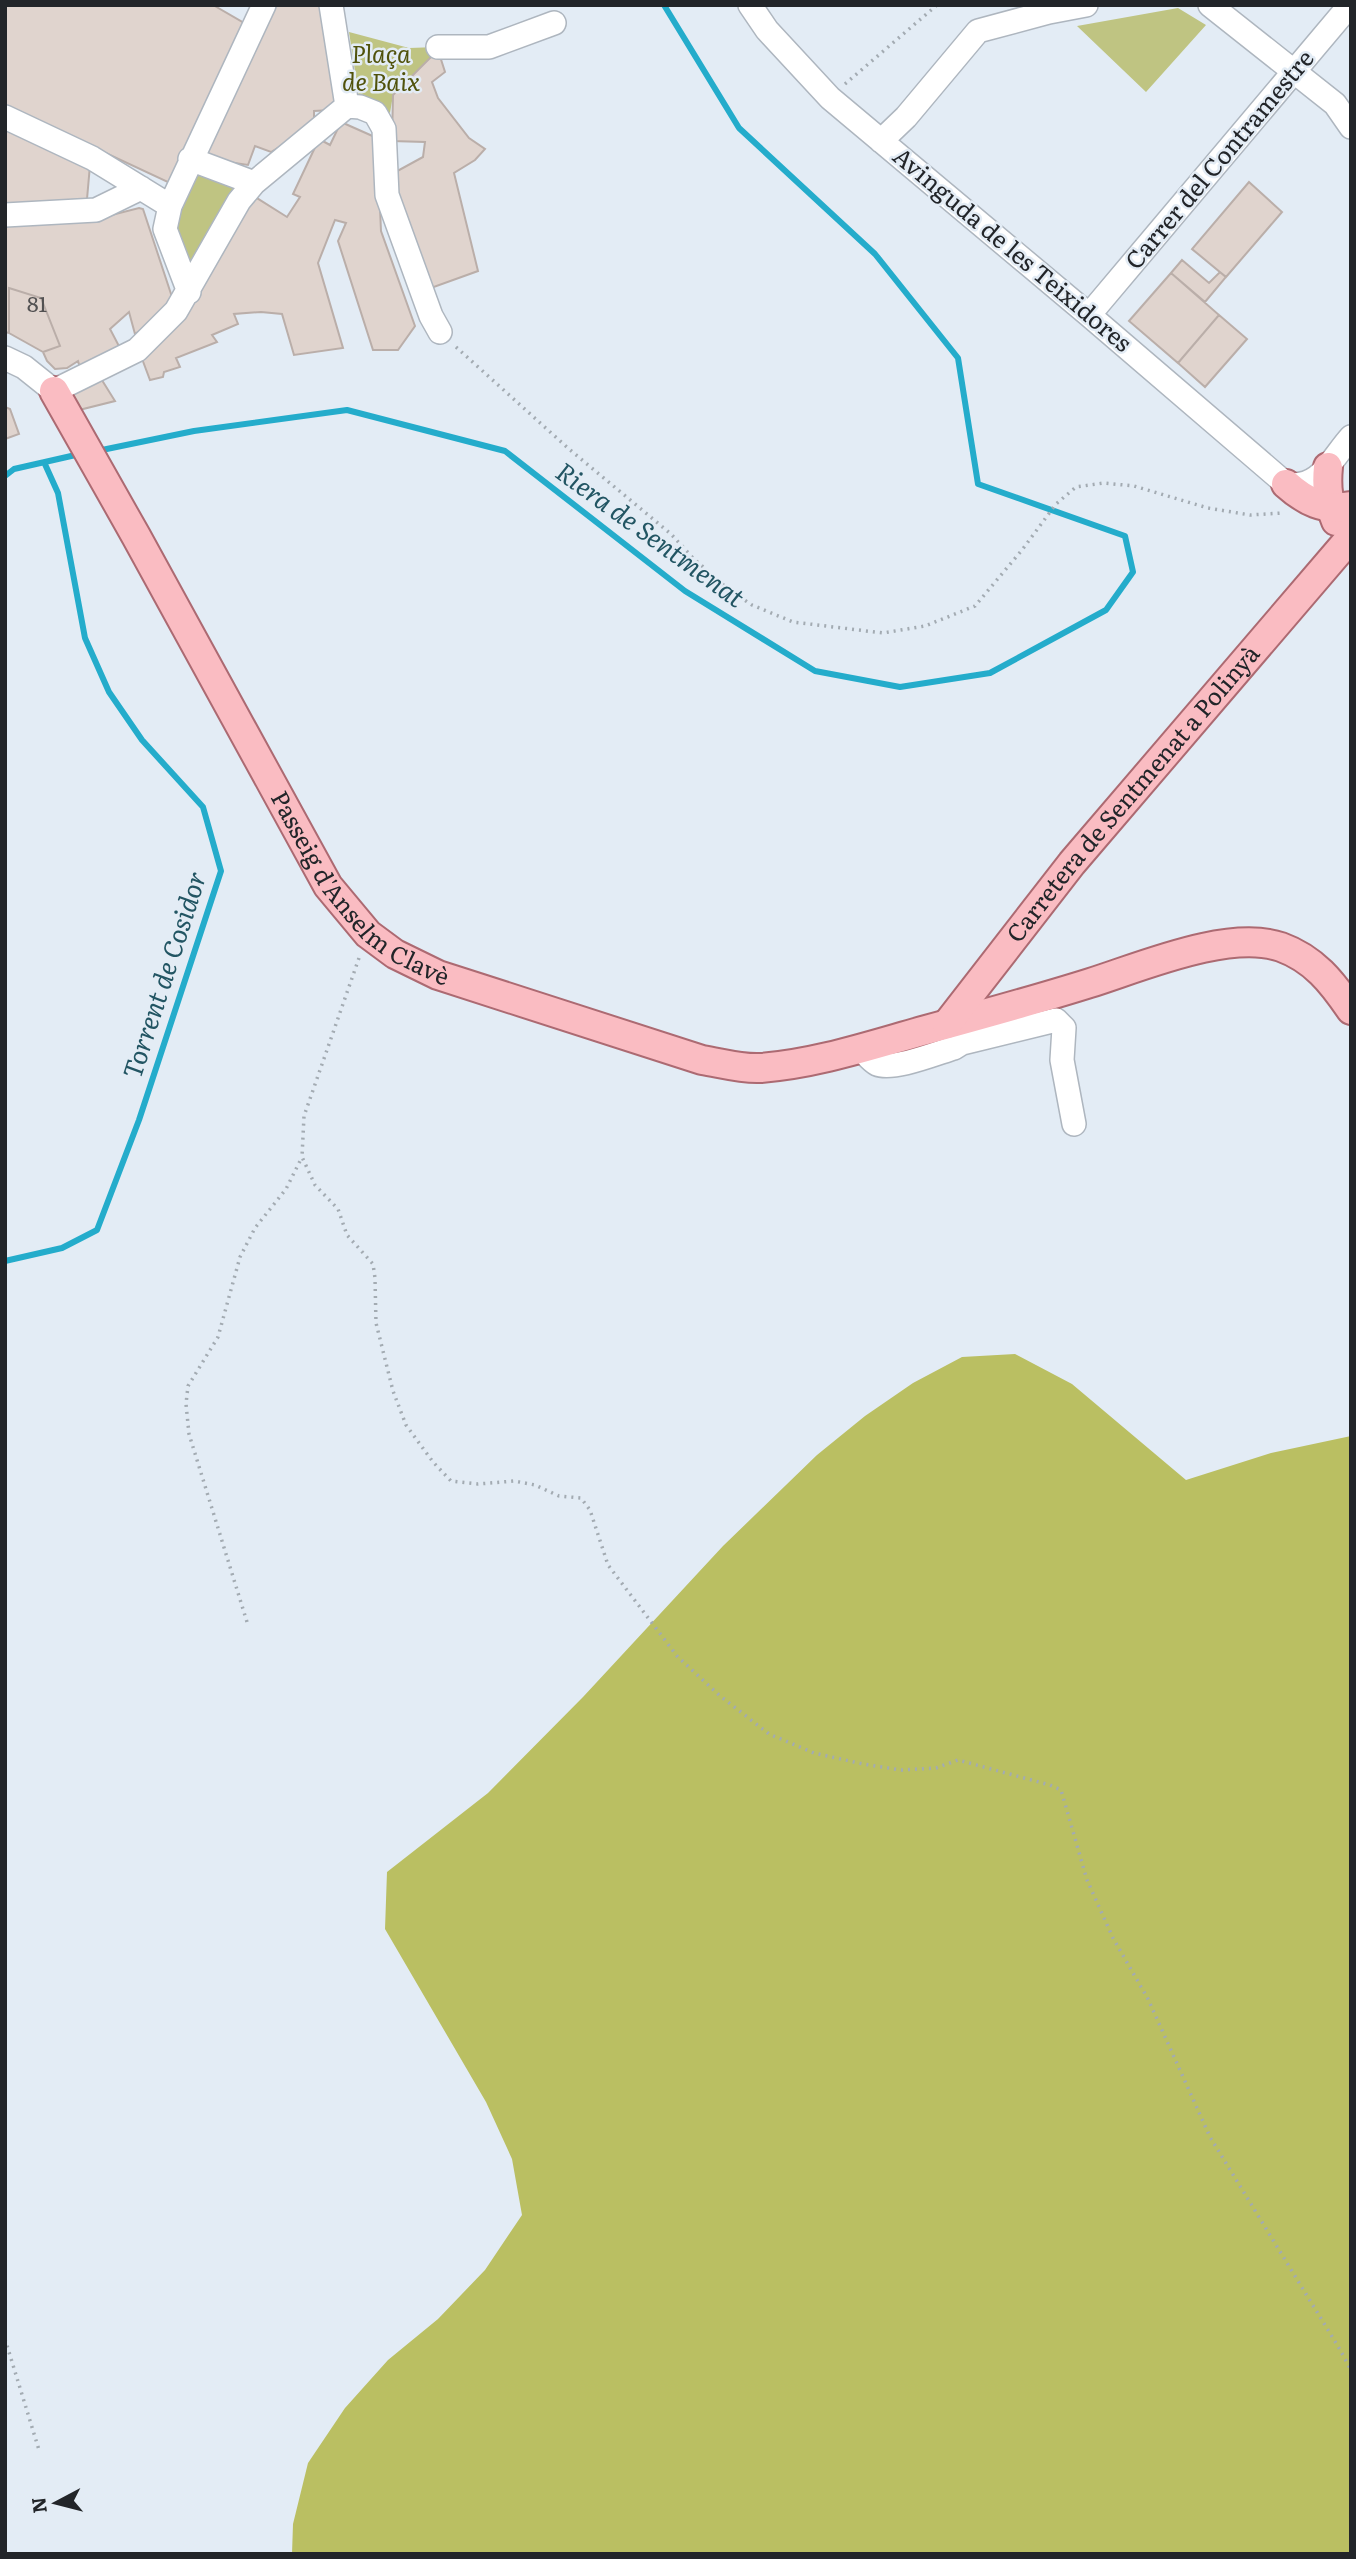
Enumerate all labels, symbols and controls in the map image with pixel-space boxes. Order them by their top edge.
park label: Plaça de Baix [342,35,420,98]
street label: Carrer del Contramestre [1116,41,1321,276]
street label: Avinguda de les Teixidores [887,138,1141,359]
house number: 81 [27,287,48,318]
water label: Riera de Sentmenat [549,451,755,615]
street label: Carretera de Sentmenat a Polinyà [997,636,1266,949]
street label: Passeig d'Anselm Clavè [264,784,454,992]
water label: Torrent de Cosidor [111,866,214,1083]
north arrow [21,2468,91,2538]
text: N [23,2496,53,2515]

